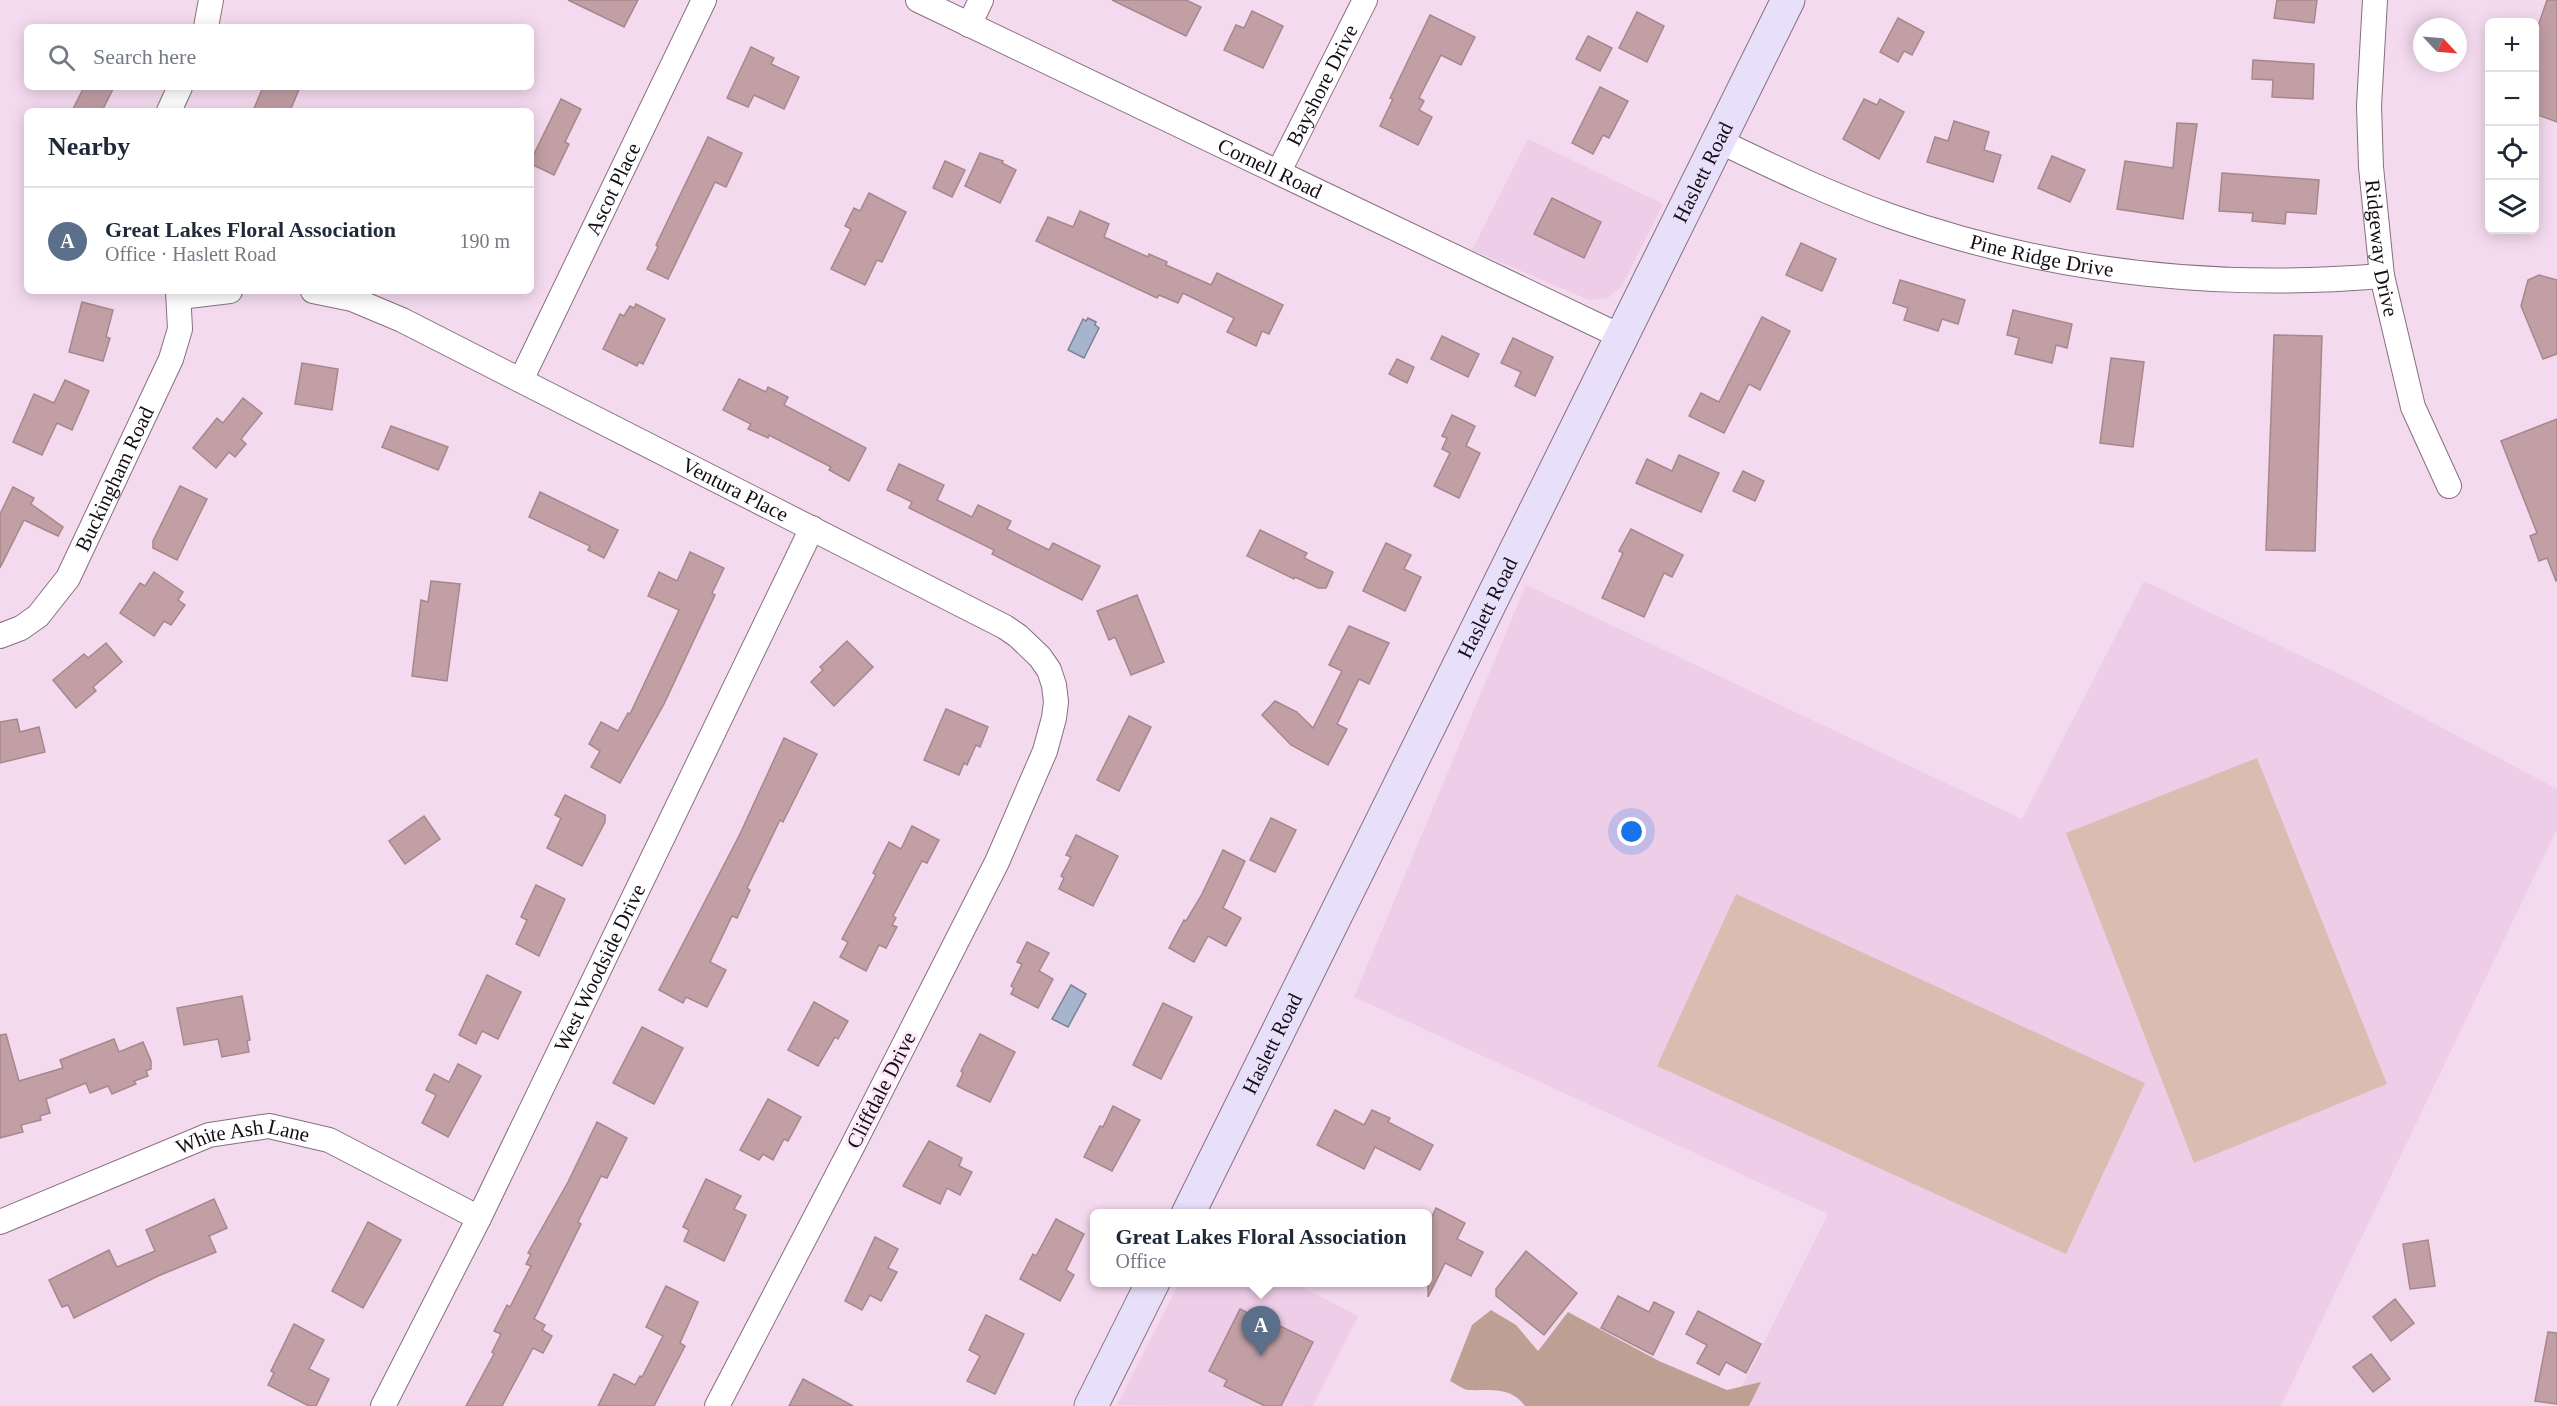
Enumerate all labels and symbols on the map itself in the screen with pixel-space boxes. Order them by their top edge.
north arrow [2413,18,2467,72]
street label: Bayshore Drive [1282,21,1363,150]
street label: Haslett Road [1668,118,1738,227]
street label: Cornell Road [1214,133,1326,204]
street label: Ascot Place [581,139,645,239]
street label: Ridgeway Drive [2360,178,2403,319]
street label: Pine Ridge Drive [1967,229,2115,282]
street label: Buckingham Road [70,403,159,555]
street label: Ventura Place [678,453,792,527]
street label: Haslett Road [1453,553,1523,662]
your location [1617,817,1646,846]
street label: West Woodside Drive [549,880,650,1055]
street label: Haslett Road [1237,989,1307,1098]
street label: Cliffdale Drive [841,1028,921,1152]
street label: White Ash Lane [172,1114,312,1159]
pin: A [1242,1306,1280,1356]

